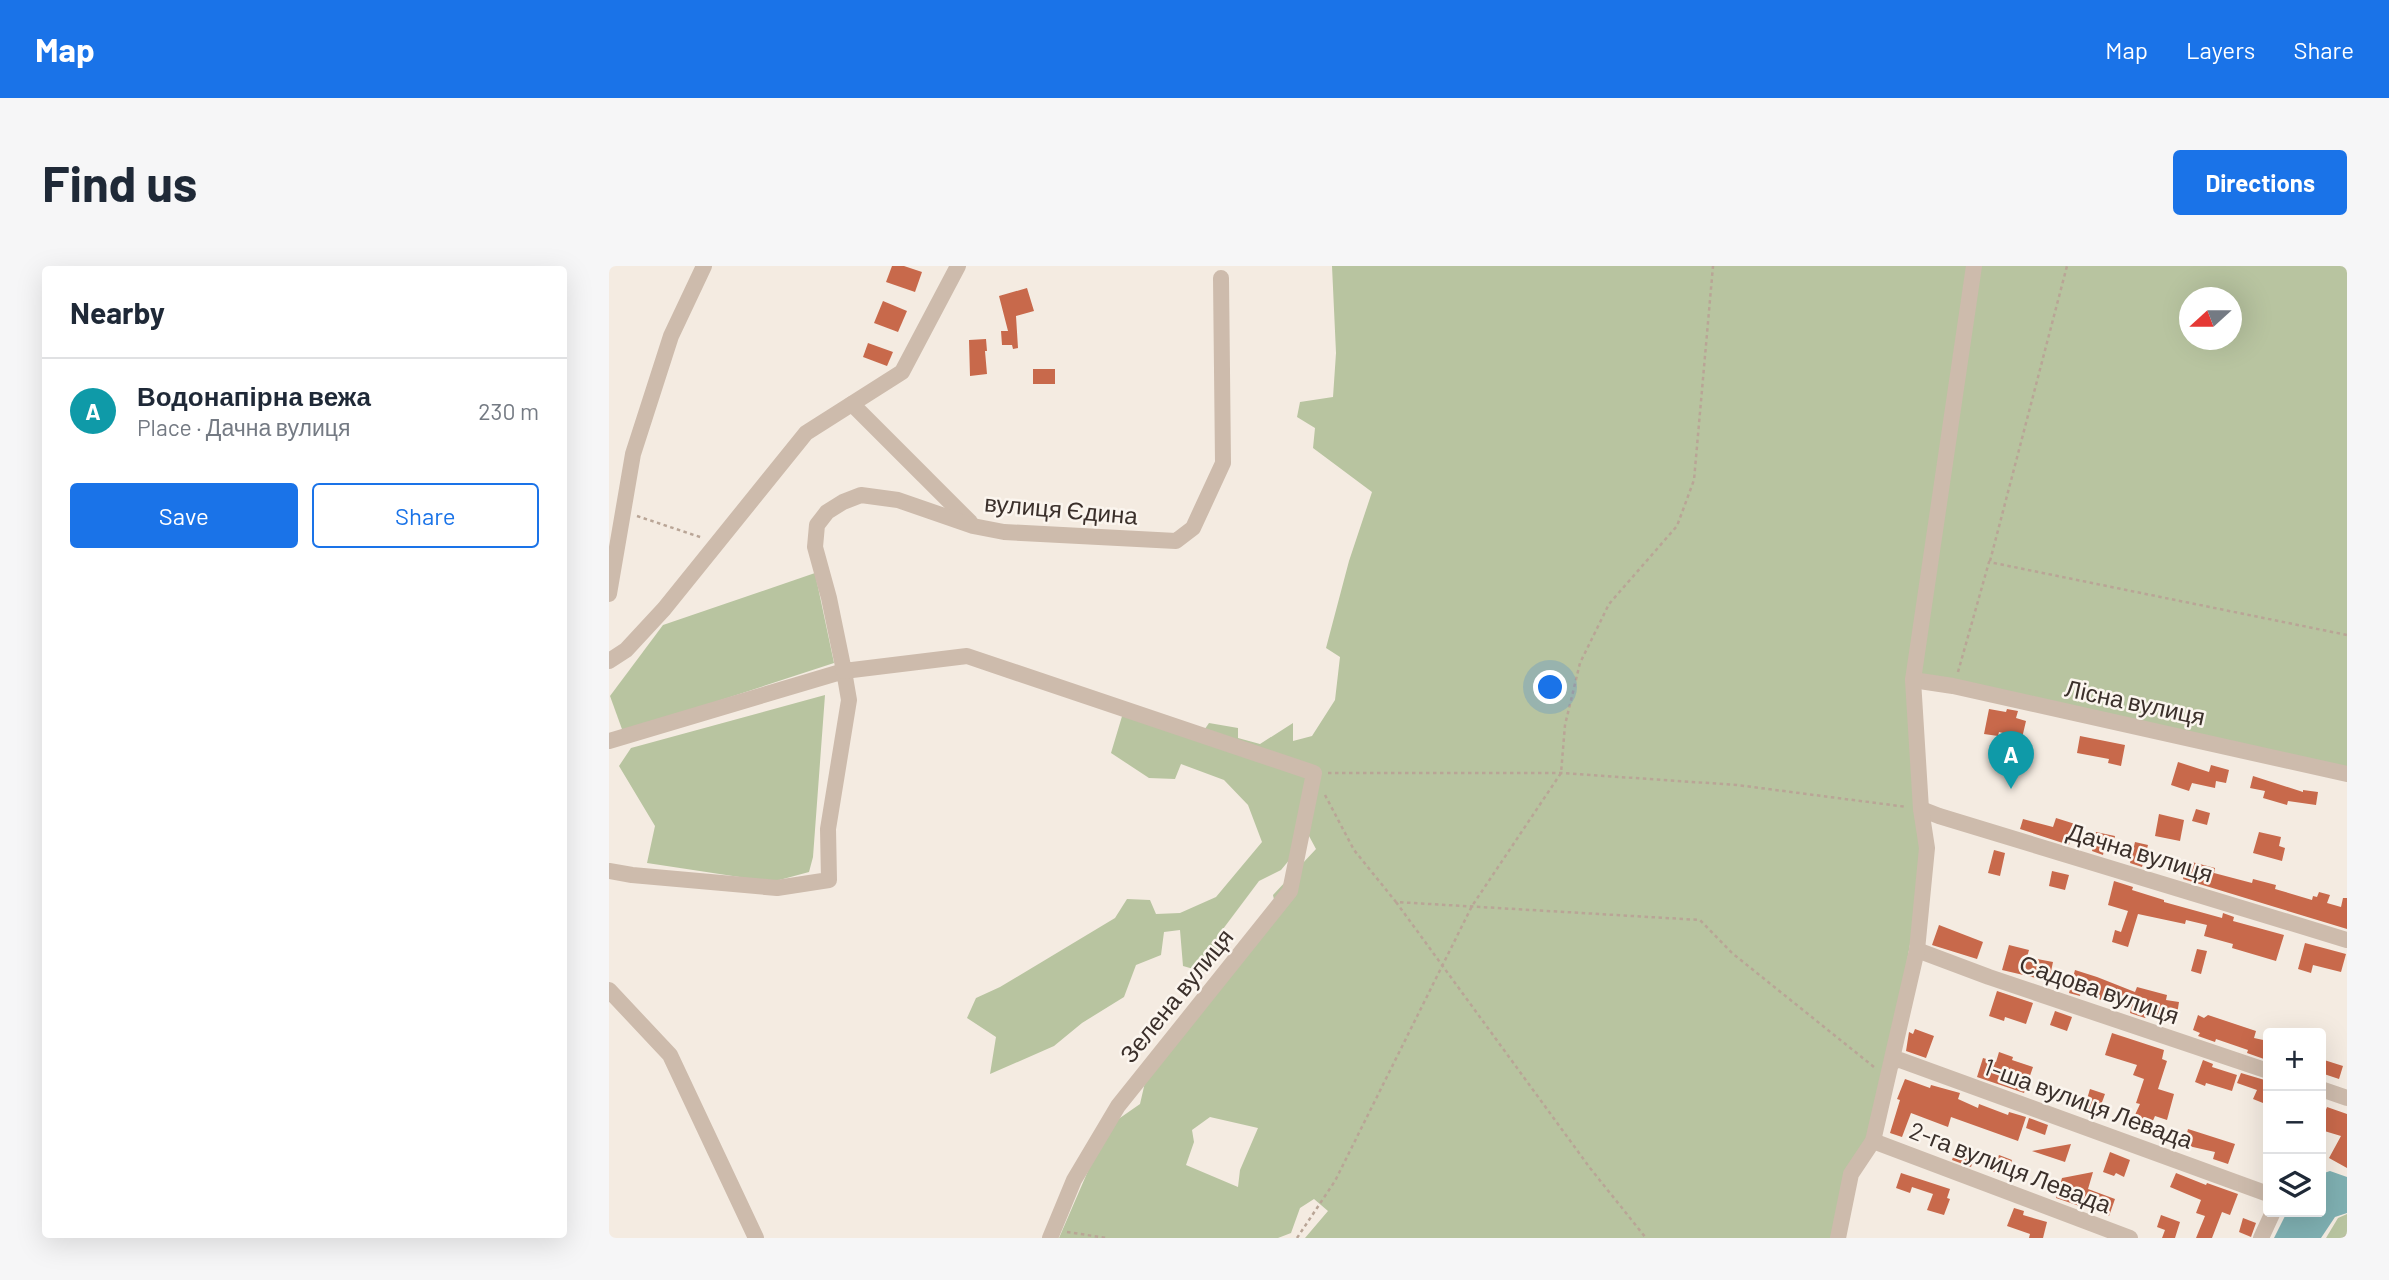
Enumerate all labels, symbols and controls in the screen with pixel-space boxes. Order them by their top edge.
text: Map [35,29,95,69]
text: Map [2105,35,2148,64]
text: Layers [2186,35,2255,64]
text: Share [2293,35,2354,64]
button: Directions [2173,150,2347,215]
text: Find us [42,153,197,212]
north arrow [2179,287,2242,350]
text: Nearby [70,294,165,330]
text: Водонапірна вежа [137,380,371,411]
text: A [85,397,101,425]
text: 230 m [478,397,539,425]
text: Place · Дачна вулиця [137,413,350,441]
button: Save [70,483,298,548]
button: Share [312,483,539,548]
street label: вулиця Єдина [983,487,1140,530]
your location [1533,670,1567,704]
street label: Лісна вулиця [2063,673,2208,731]
pin: A [1988,731,2034,789]
street label: Дачна вулиця [2064,816,2217,887]
street label: Зелена вулиця [1113,922,1239,1068]
street label: Садова вулиця [2016,948,2183,1029]
map controls [2263,1028,2326,1217]
button: + [2263,1028,2326,1091]
street label: 1-ша вулиця Левада [1980,1051,2198,1154]
button: − [2263,1091,2326,1154]
street label: 2-га вулиця Левада [1906,1115,2116,1219]
button: layers [2263,1154,2326,1217]

